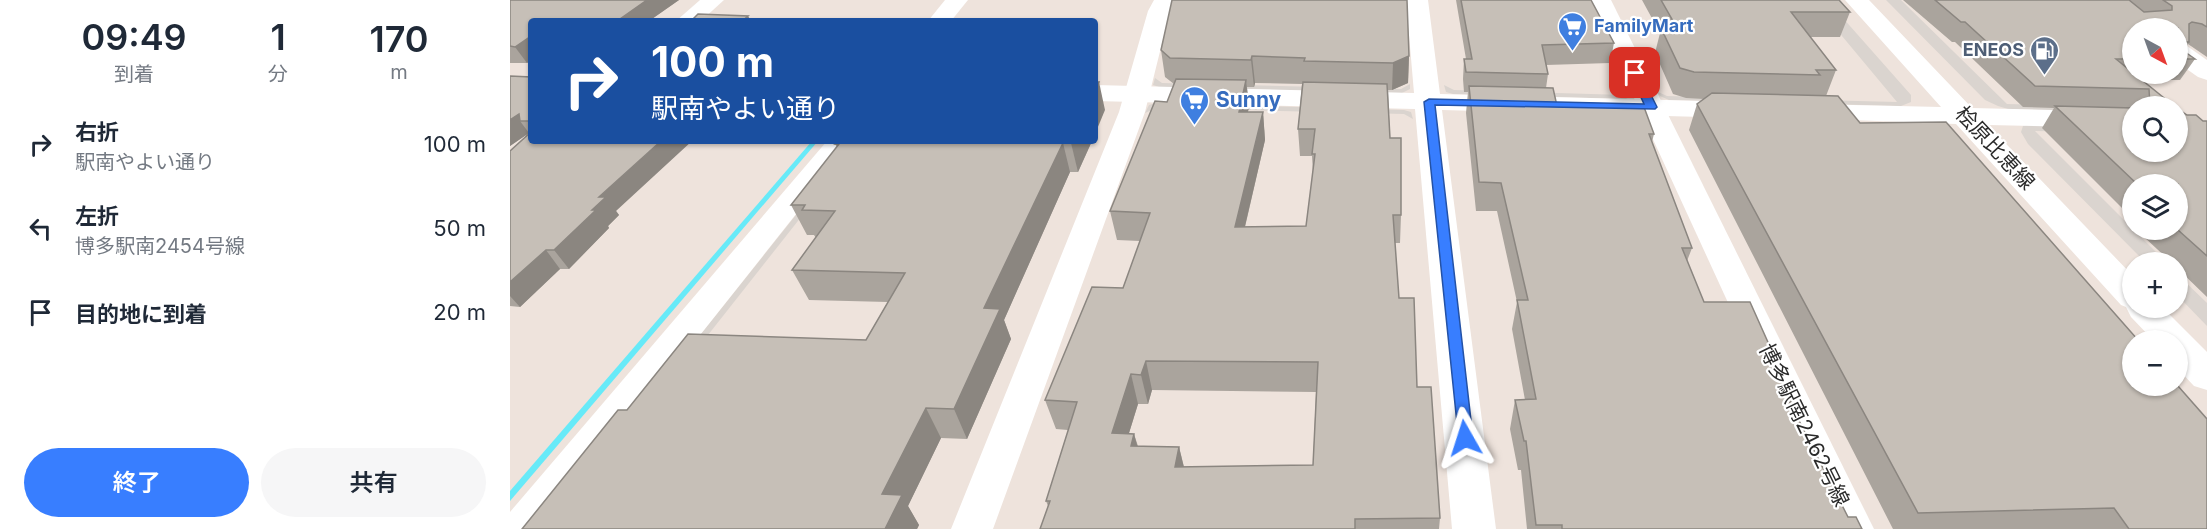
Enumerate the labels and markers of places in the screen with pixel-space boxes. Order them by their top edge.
supermarket icon: FamilyMart [1557,10,1589,52]
place label: FamilyMart [1594,15,1694,36]
fuel station icon: ENEOS [2029,34,2061,76]
place label: ENEOS [1963,39,2024,60]
pin [1609,47,1660,98]
supermarket icon: Sunny [1179,84,1211,126]
place label: Sunny [1216,87,1282,112]

